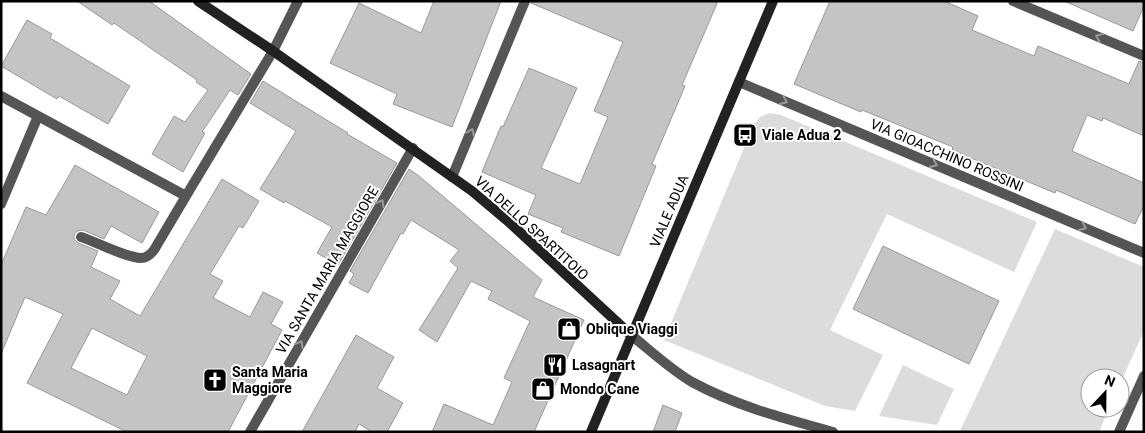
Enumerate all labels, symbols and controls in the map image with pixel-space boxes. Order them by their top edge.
one-way arrow [1095,33,1104,44]
one-way arrow [779,94,788,105]
street label: VIA GIOACCHINO ROSSINI [868,115,1026,195]
bus stop icon: Viale Adua 2 [732,122,758,148]
place label: Viale Adua 2 [762,127,841,143]
one-way arrow [464,128,475,137]
one-way arrow [929,158,937,168]
street label: VIALE ADUA [647,172,691,250]
street label: VIA DELLO SPARTITOIO [472,173,592,283]
street label: VIA SANTA MARIA MAGGIORE [273,184,382,356]
one-way arrow [375,199,385,208]
one-way arrow [1078,221,1087,232]
shop icon: Oblique Viaggi [556,316,582,342]
place label: Oblique Viaggi [586,321,678,337]
one-way arrow [294,340,304,349]
restaurant icon: Lasagnart [542,352,568,378]
place label: Lasagnart [572,357,636,373]
place label: Santa Maria Maggiore [232,364,308,396]
church icon: Santa Maria Maggiore [202,367,228,393]
north arrow [1080,368,1130,418]
text: N [1102,372,1117,390]
shop icon: Mondo Cane [530,376,556,402]
place label: Mondo Cane [560,381,640,397]

